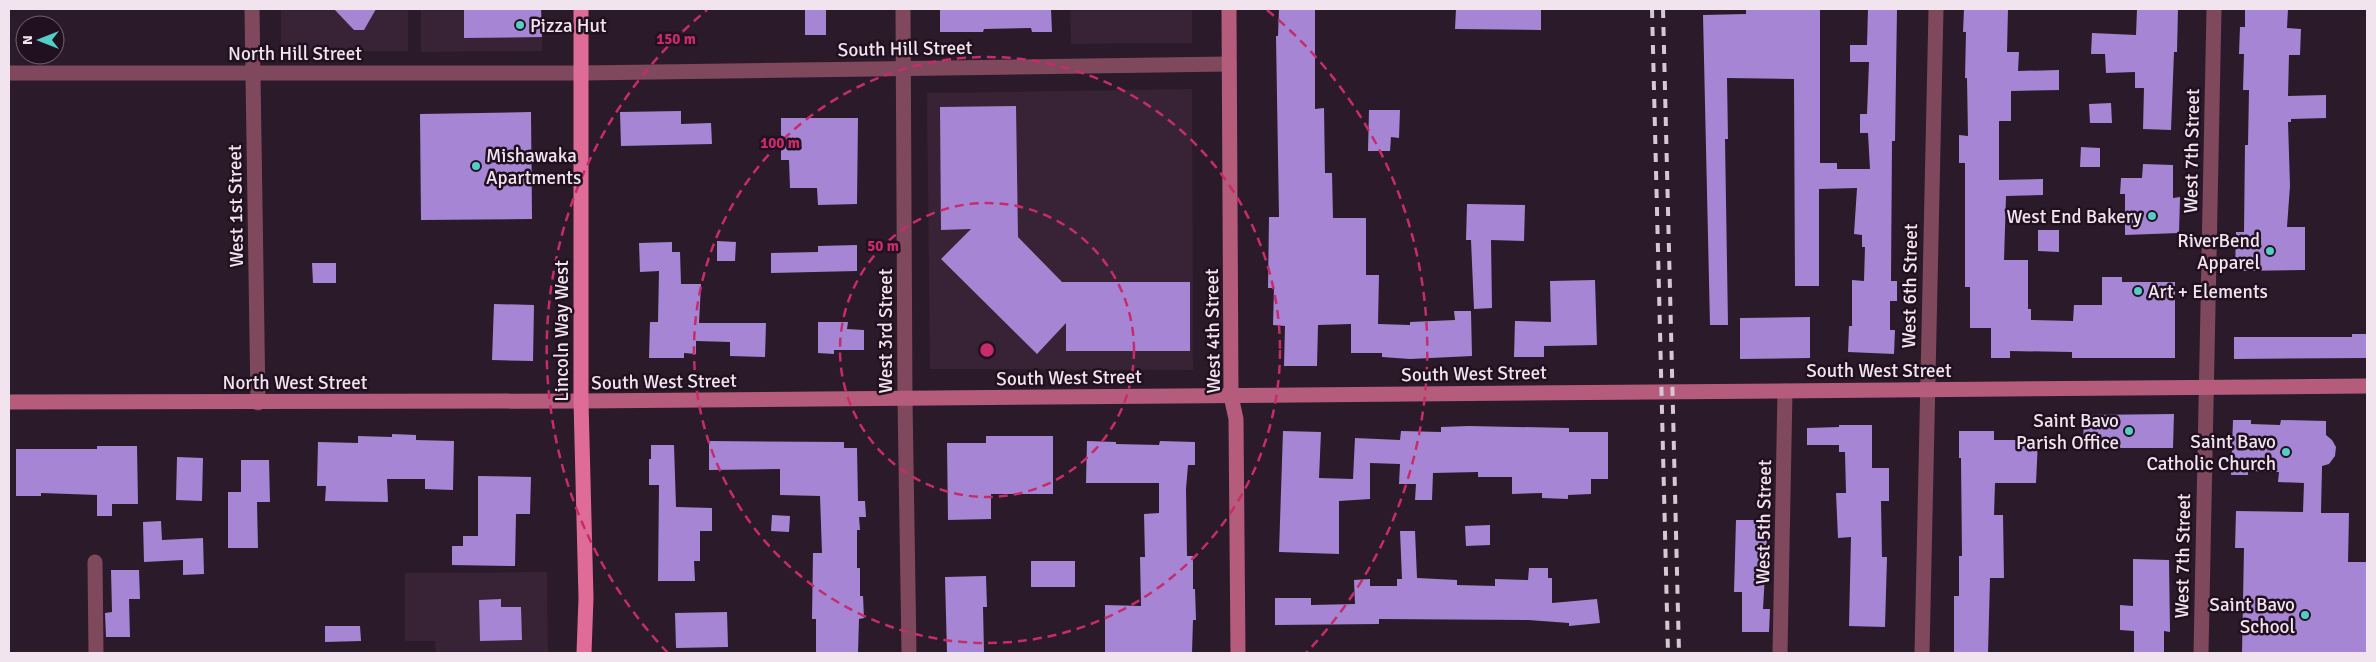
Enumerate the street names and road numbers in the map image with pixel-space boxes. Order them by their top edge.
street label: South Hill Street [838,36,973,62]
street label: North Hill Street [228,42,362,66]
street label: West 7th Street [2179,88,2205,214]
street label: West 1st Street [223,144,249,268]
street label: West 6th Street [1897,223,1923,349]
street label: Lincoln Way West [550,260,574,402]
street label: West 3rd Street [874,268,898,393]
street label: West 4th Street [1200,268,1226,394]
street label: South West Street [1806,359,1952,383]
street label: South West Street [1401,361,1547,387]
street label: South West Street [996,365,1142,391]
street label: South West Street [591,369,737,395]
street label: North West Street [223,371,368,395]
street label: West 5th Street [1751,459,1777,585]
street label: West 7th Street [2170,493,2196,619]

